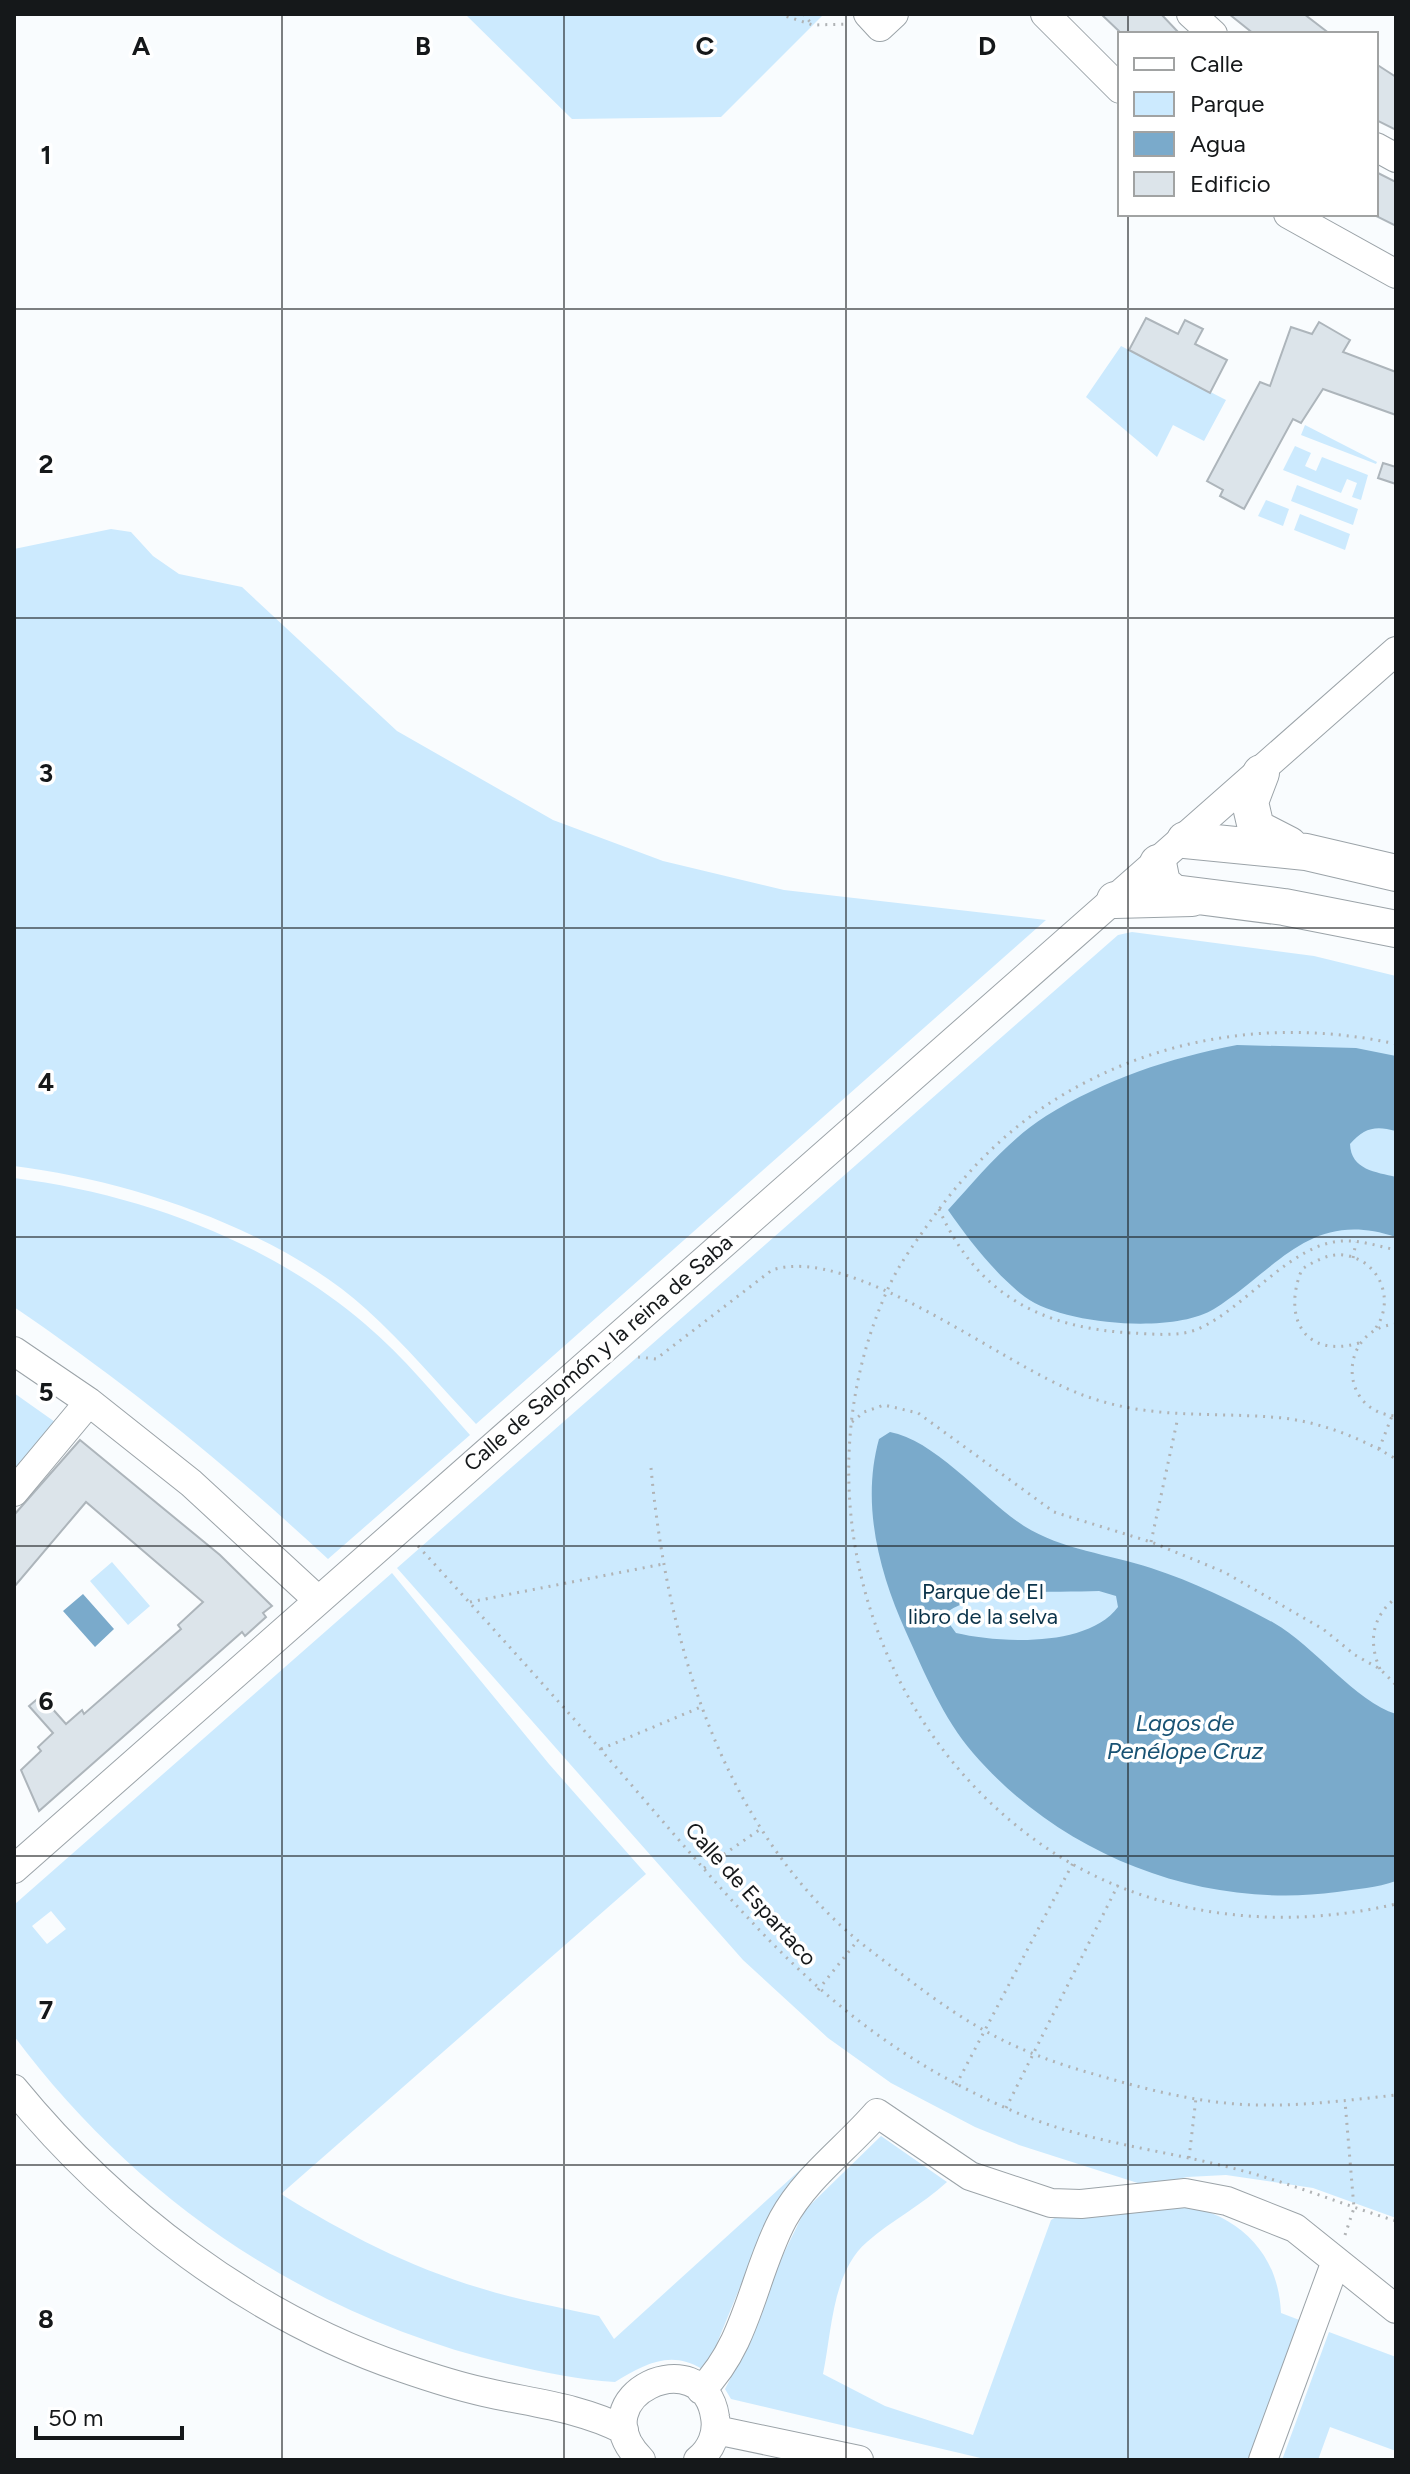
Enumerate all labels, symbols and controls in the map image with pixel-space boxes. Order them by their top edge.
text: A [132,30,151,62]
text: B [415,30,431,62]
text: C [696,30,715,62]
text: D [978,30,996,62]
legend [1118,32,1378,216]
text: Calle [1190,49,1243,78]
text: Parque [1190,89,1264,118]
text: Agua [1190,129,1246,158]
text: 1 [41,139,51,171]
text: Edificio [1190,169,1271,198]
text: 2 [38,448,54,480]
text: 3 [39,757,53,789]
text: 4 [38,1066,54,1098]
street label: Calle de Salomón y la reina de Saba [458,1229,738,1477]
text: 5 [38,1376,54,1408]
park label: Parque de El libro de la selva [908,1578,1058,1630]
text: 6 [38,1685,54,1717]
water label: Lagos de Penélope Cruz [1107,1708,1263,1765]
street label: Calle de Espartaco [680,1817,822,1971]
text: 7 [39,1994,53,2026]
text: 8 [38,2303,54,2335]
scale bar [36,2390,182,2440]
text: 50 m [48,2403,104,2432]

